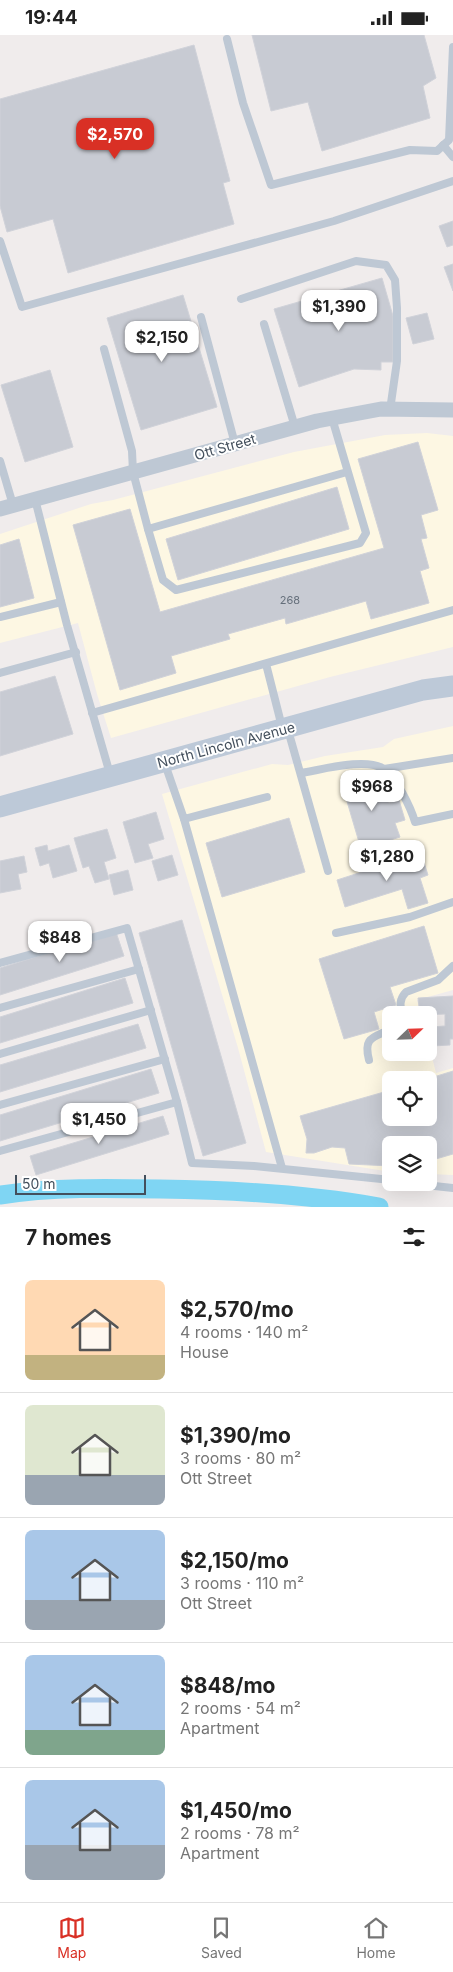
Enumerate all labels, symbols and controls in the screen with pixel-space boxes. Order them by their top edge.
text: 19:44 [25,6,78,29]
pin: $2,570 [74,117,156,160]
text: $2,570 [87,124,143,144]
pin: $1,390 [298,289,380,332]
text: $1,390 [312,296,366,316]
pin: $2,150 [121,321,203,363]
text: $2,150 [136,327,188,347]
street label: Ott Street [192,430,258,463]
house number: 268 [280,593,300,607]
street label: North Lincoln Avenue [155,718,297,771]
pin: $968 [342,769,402,812]
text: $968 [351,776,393,796]
pin: $1,280 [346,839,428,882]
text: $1,280 [360,846,414,866]
pin: $848 [30,921,90,963]
text: $848 [39,927,81,947]
north arrow [382,1006,438,1061]
map controls [382,1006,437,1191]
button: locate [382,1071,437,1126]
pin: $1,450 [58,1103,140,1145]
text: $1,450 [72,1109,126,1129]
button: layers [382,1136,437,1191]
scale bar [15,1172,146,1195]
text: 50 m [22,1175,56,1192]
icon: filters [400,1223,428,1251]
text: 7 homes [25,1225,112,1250]
text: $2,570/mo [180,1297,294,1322]
icon: home [65,1300,125,1360]
text: 4 rooms · 140 m² [180,1322,308,1342]
text: House [180,1342,229,1362]
text: $1,390/mo [180,1423,291,1448]
icon: home [65,1425,125,1485]
text: 3 rooms · 80 m² [180,1448,301,1468]
text: Ott Street [180,1468,252,1488]
text: $2,150/mo [180,1548,289,1573]
icon: home [65,1550,125,1610]
text: 3 rooms · 110 m² [180,1573,304,1593]
text: Ott Street [180,1593,252,1613]
text: $848/mo [180,1673,275,1698]
icon: home [65,1675,125,1735]
text: 2 rooms · 54 m² [180,1698,301,1718]
text: Apartment [180,1718,260,1738]
text: $1,450/mo [180,1798,292,1823]
icon: home [65,1800,125,1860]
text: 2 rooms · 78 m² [180,1823,300,1843]
text: Apartment [180,1843,260,1863]
tab: Map [57,1914,86,1961]
tab: Saved [201,1914,242,1961]
tab: Home [356,1914,396,1961]

